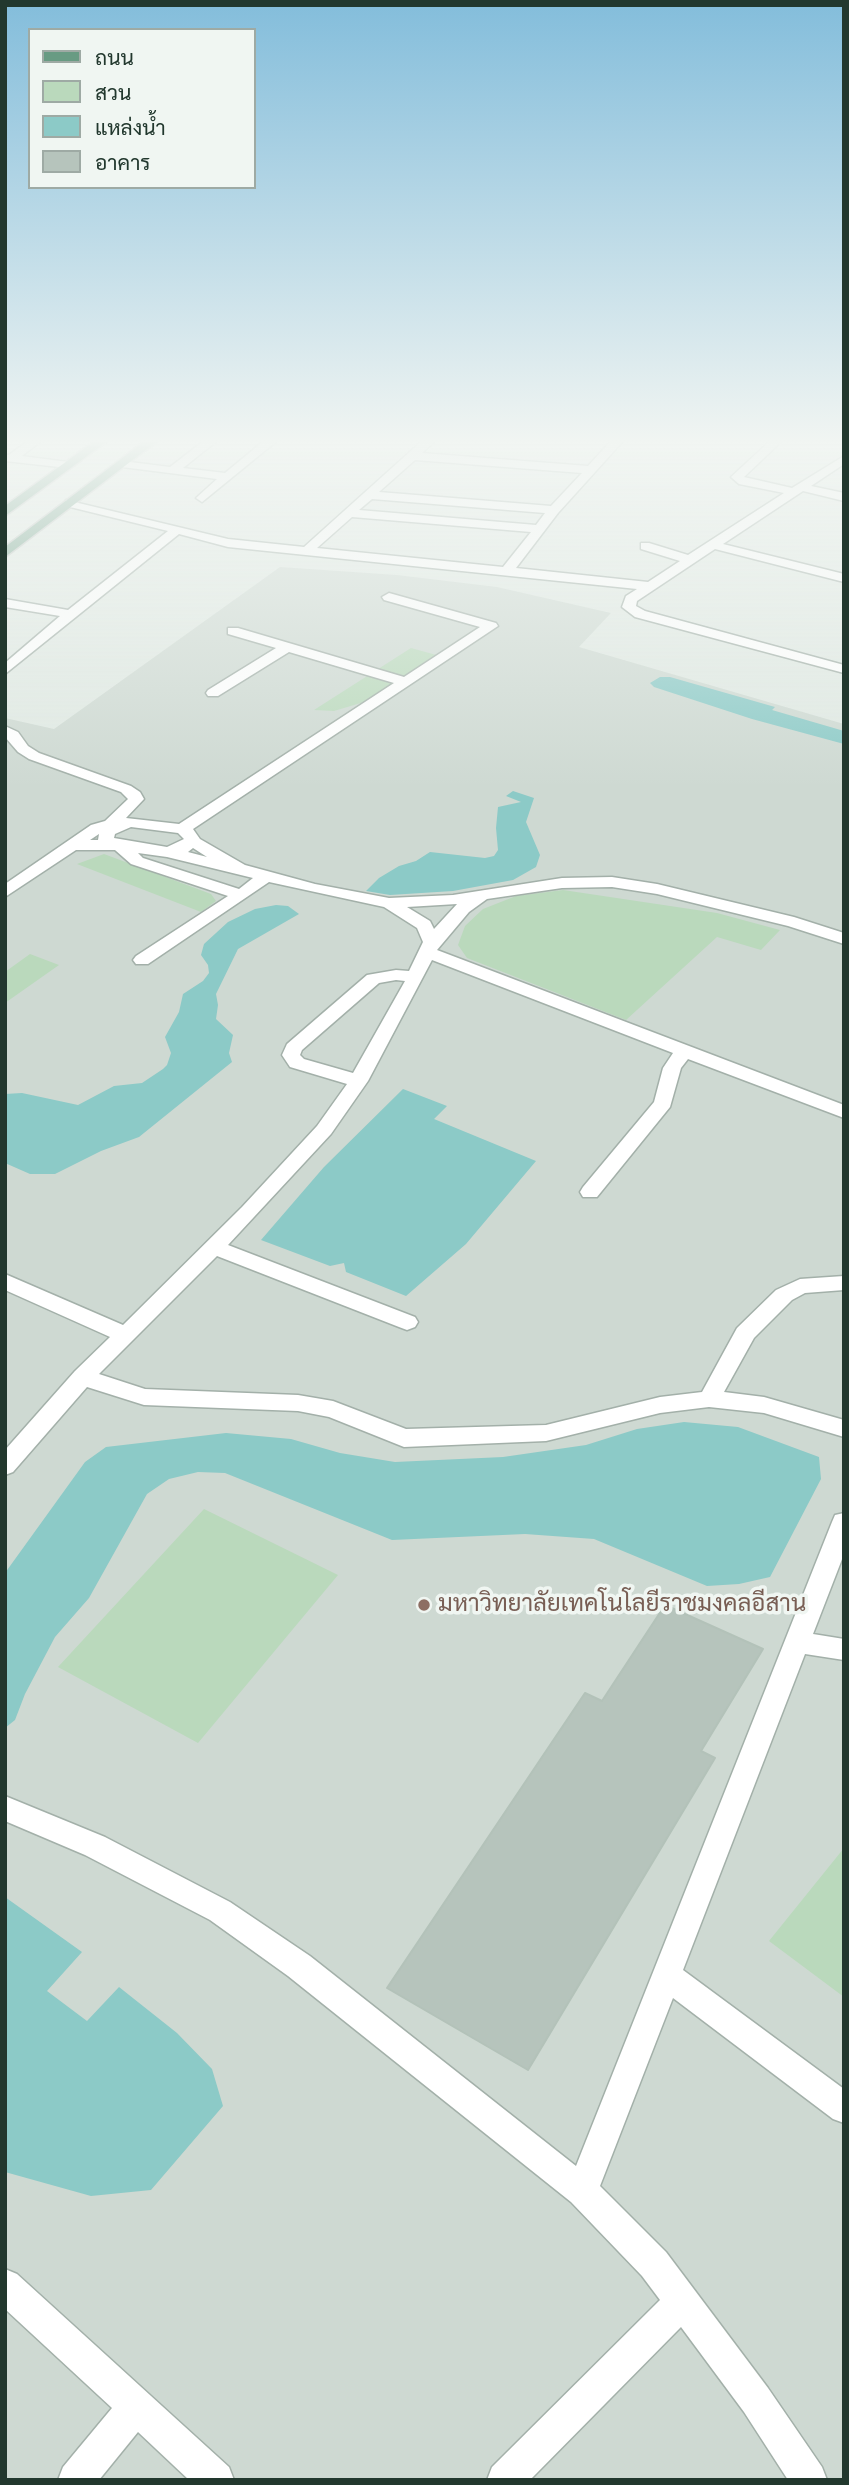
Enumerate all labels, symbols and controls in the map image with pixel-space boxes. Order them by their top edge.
legend [28,28,256,189]
text: ถนน [95,46,134,70]
text: สวน [95,81,131,105]
text: แหล่งน้ำ [95,116,166,140]
text: อาคาร [95,151,151,175]
place label: มหาวิทยาลัยเทคโนโลยีราชมงคลอีสาน [438,1591,806,1619]
marker: มหาวิทยาลัยเทคโนโลยีราชมงคลอีสาน [416,1597,432,1613]

